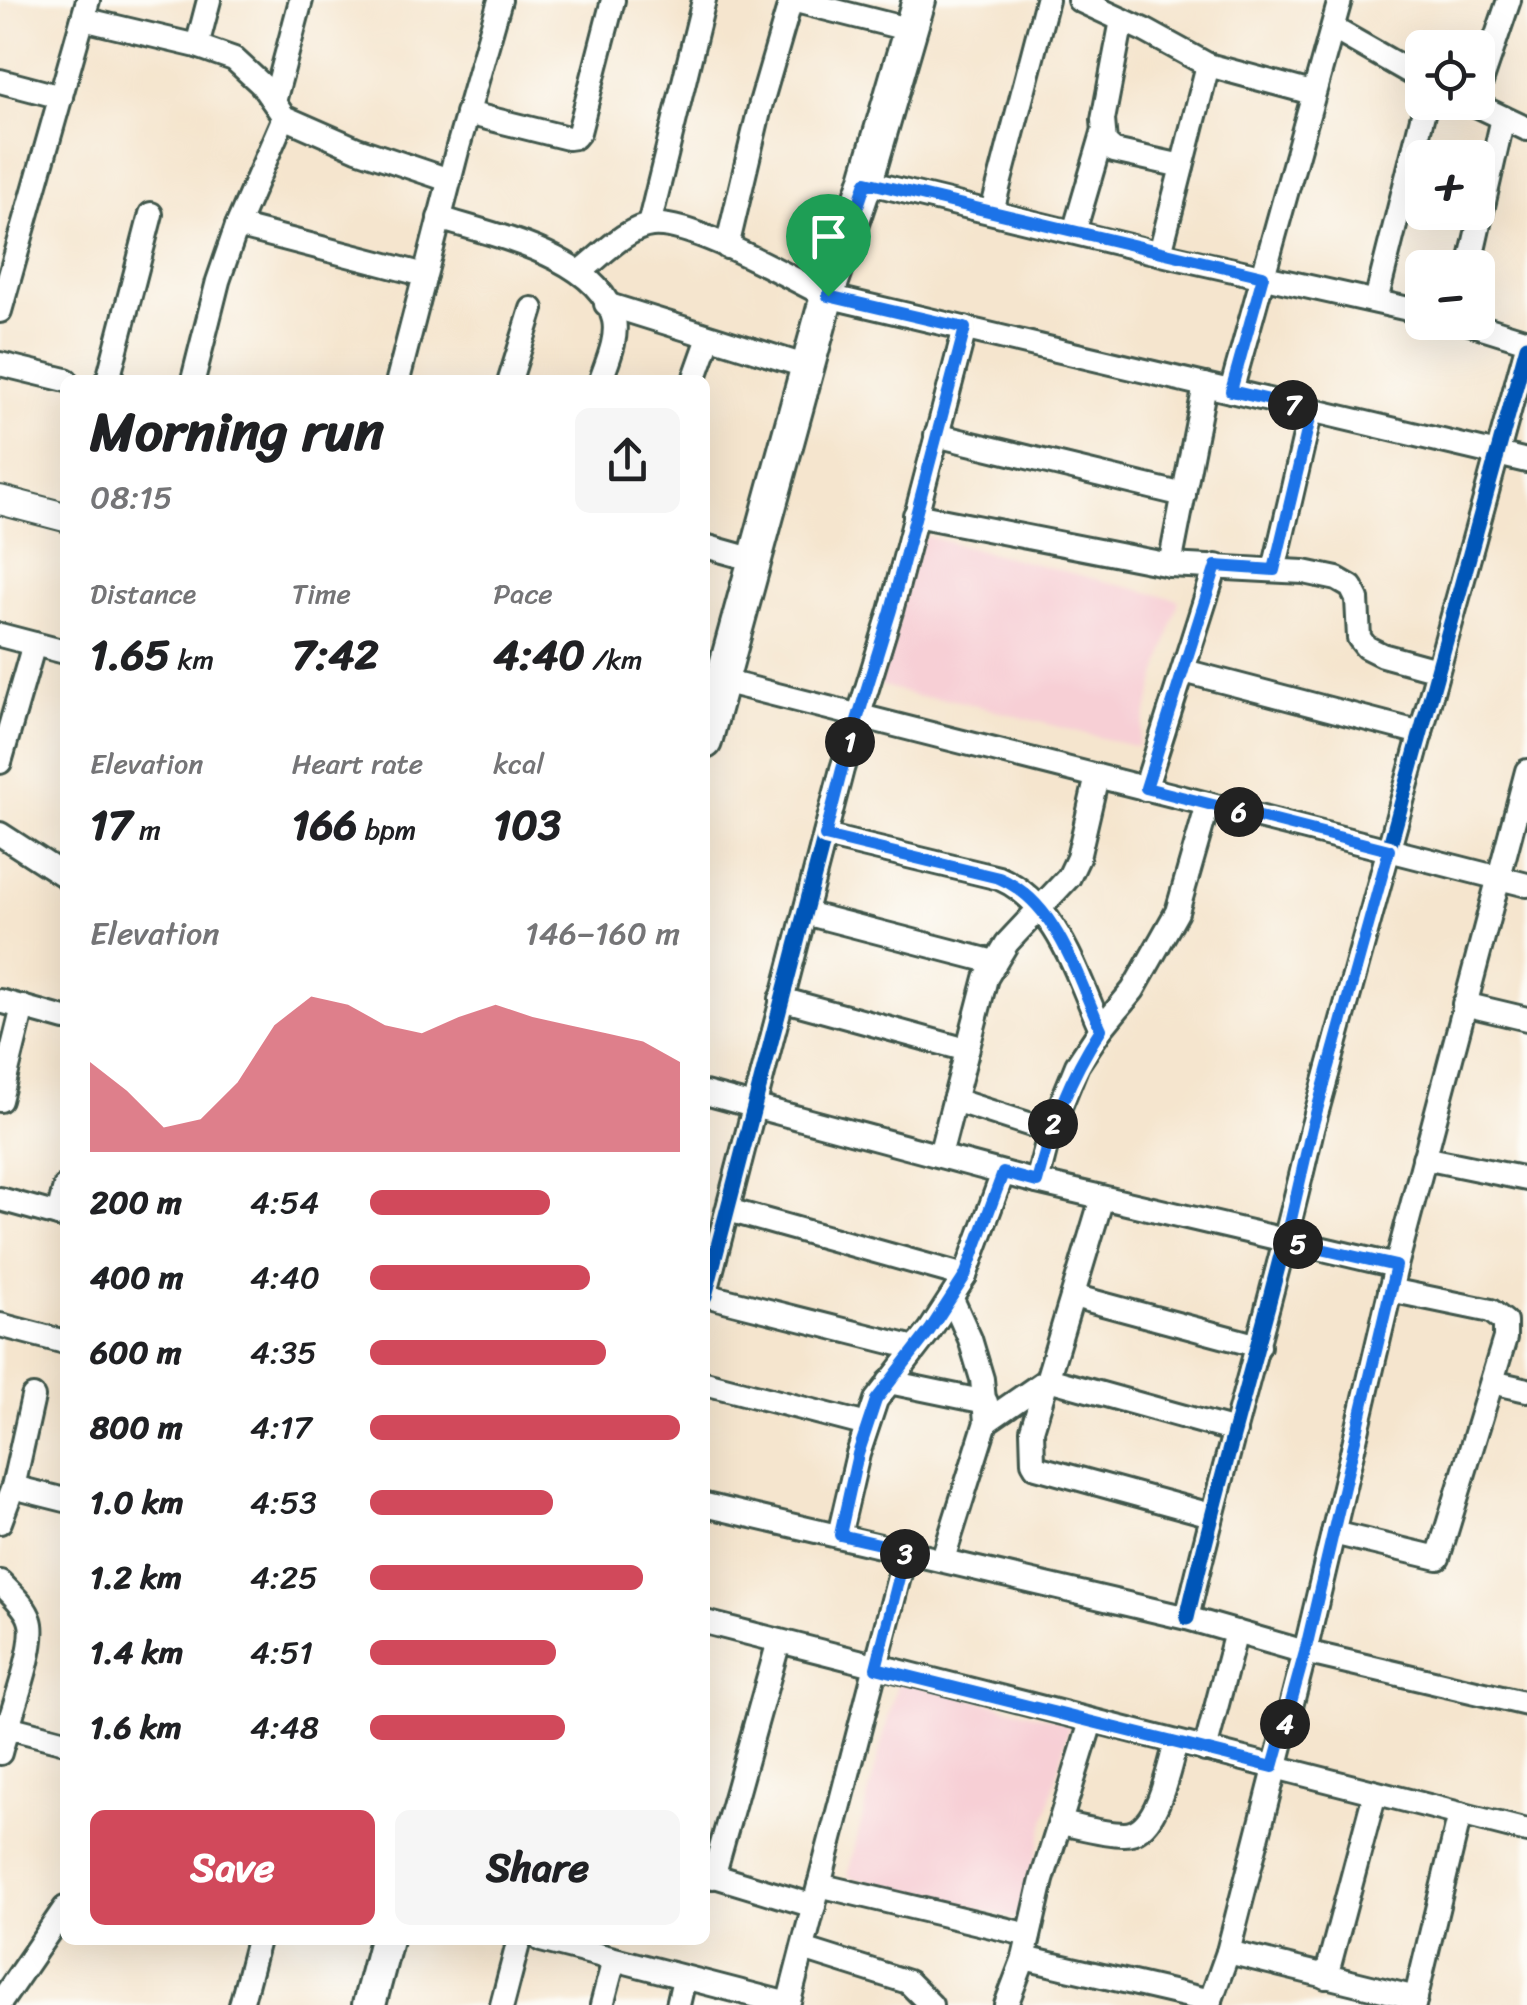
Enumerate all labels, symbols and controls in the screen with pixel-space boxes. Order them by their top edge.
map controls [1405,30,1495,340]
button: locate [1405,30,1495,120]
button: + [1405,140,1495,230]
pin [786,194,871,297]
icon: arrive [801,209,856,264]
button: − [1405,250,1495,340]
pin: 7 [1268,380,1318,430]
text: 7 [1285,380,1301,429]
text: Morning run [90,383,384,480]
button: share [575,408,680,513]
text: 08:15 [90,469,172,526]
text: Distance [90,569,196,618]
text: Time [292,569,351,618]
text: Pace [493,569,553,618]
text: 1.65 [90,618,170,692]
text: 7:42 [292,618,379,692]
text: 4:40 [493,618,585,692]
text: km [170,635,214,684]
text: /km [585,635,643,684]
pin: 1 [825,717,875,767]
text: 1 [844,717,856,766]
text: Elevation [90,739,203,788]
text: Heart rate [292,739,423,788]
text: kcal [493,739,544,788]
pin: 6 [1214,787,1264,837]
text: 6 [1231,787,1247,836]
text: 17 [90,788,132,862]
text: 166 [292,788,357,862]
text: 103 [493,788,561,862]
text: m [132,805,161,854]
text: bpm [357,805,416,854]
text: Elevation [90,905,220,962]
text: 146–160 m [525,905,680,962]
pin: 2 [1028,1099,1078,1149]
text: 2 [1045,1099,1061,1148]
text: 200 m [90,1174,182,1231]
text: 4:54 [250,1174,319,1231]
pin: 5 [1273,1219,1323,1269]
text: 5 [1289,1219,1307,1268]
text: 400 m [90,1249,183,1306]
text: 4:40 [250,1249,320,1306]
text: 600 m [90,1324,182,1381]
text: 4:35 [250,1324,317,1381]
text: 800 m [90,1399,183,1456]
text: 4:17 [250,1399,312,1456]
text: 1.0 km [90,1474,184,1531]
text: 4:53 [250,1474,317,1531]
pin: 3 [880,1529,930,1579]
text: 3 [897,1529,913,1578]
text: 1.2 km [90,1549,182,1606]
text: 4:25 [250,1549,318,1606]
text: 1.4 km [90,1624,183,1681]
text: 4:51 [250,1624,313,1681]
text: 1.6 km [90,1699,181,1756]
text: 4:48 [250,1699,319,1756]
pin: 4 [1260,1699,1310,1749]
text: 4 [1276,1699,1294,1748]
button: Save [90,1810,375,1925]
button: Share [395,1810,680,1925]

